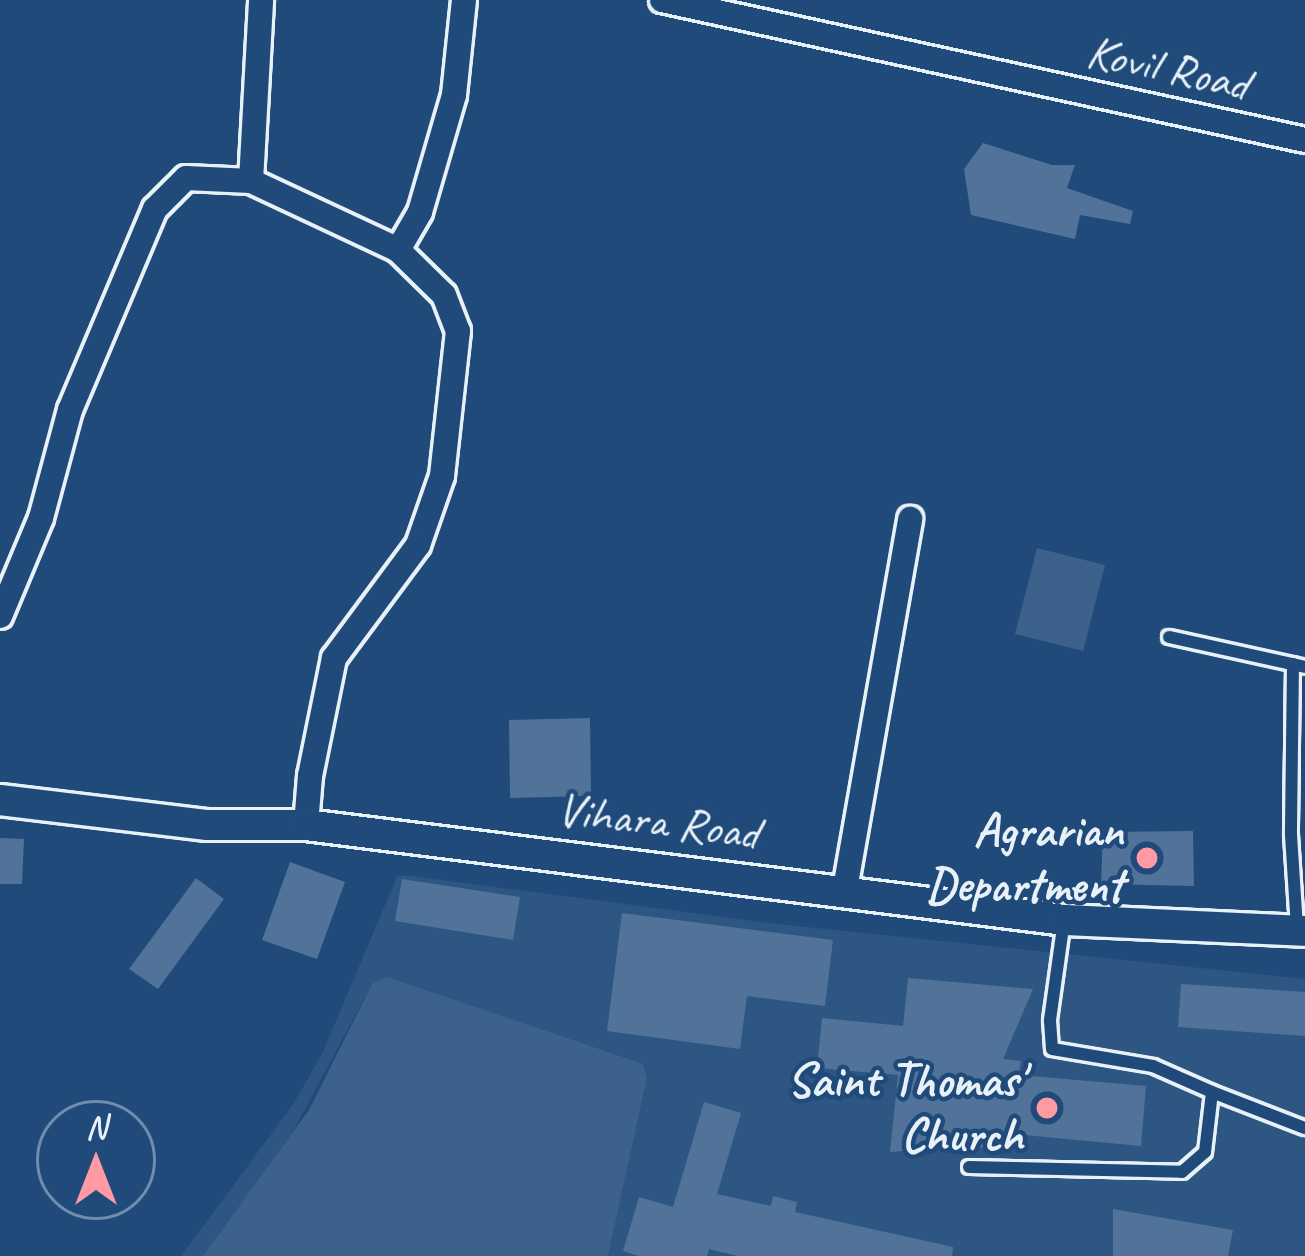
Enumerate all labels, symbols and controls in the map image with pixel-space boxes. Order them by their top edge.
street label: Kovil Road [1082,23,1254,113]
street label: Vihara Road [554,780,762,862]
place label: Agrarian Department [926,801,1123,914]
marker: Agrarian Department [1134,845,1160,871]
place label: Saint Thomas' Church [785,1051,1023,1164]
marker: Saint Thomas' Church [1034,1095,1060,1121]
north arrow [36,1100,156,1220]
text: N [86,1106,106,1148]

